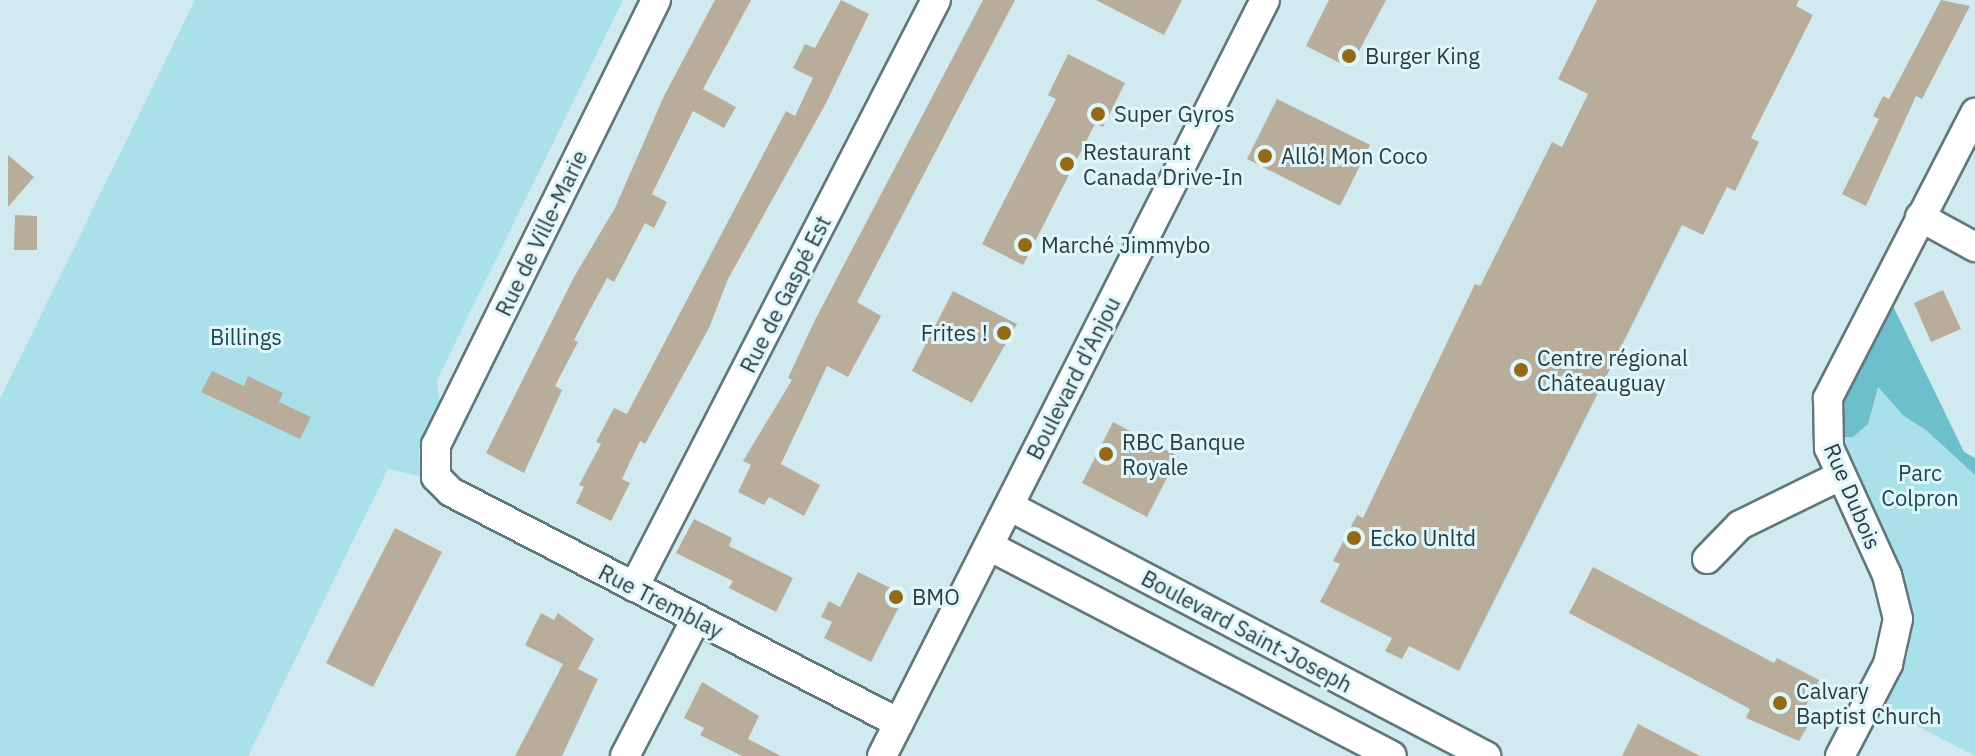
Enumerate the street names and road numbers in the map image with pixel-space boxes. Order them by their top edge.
street label: Rue de Ville-Marie [489,146,593,320]
street label: Rue de Gaspé Est [734,211,836,377]
street label: Boulevard d'Anjou [1021,292,1125,464]
street label: Rue Dubois [1819,439,1887,553]
street label: Rue Tremblay [594,558,728,644]
street label: Boulevard Saint-Joseph [1137,564,1357,698]

